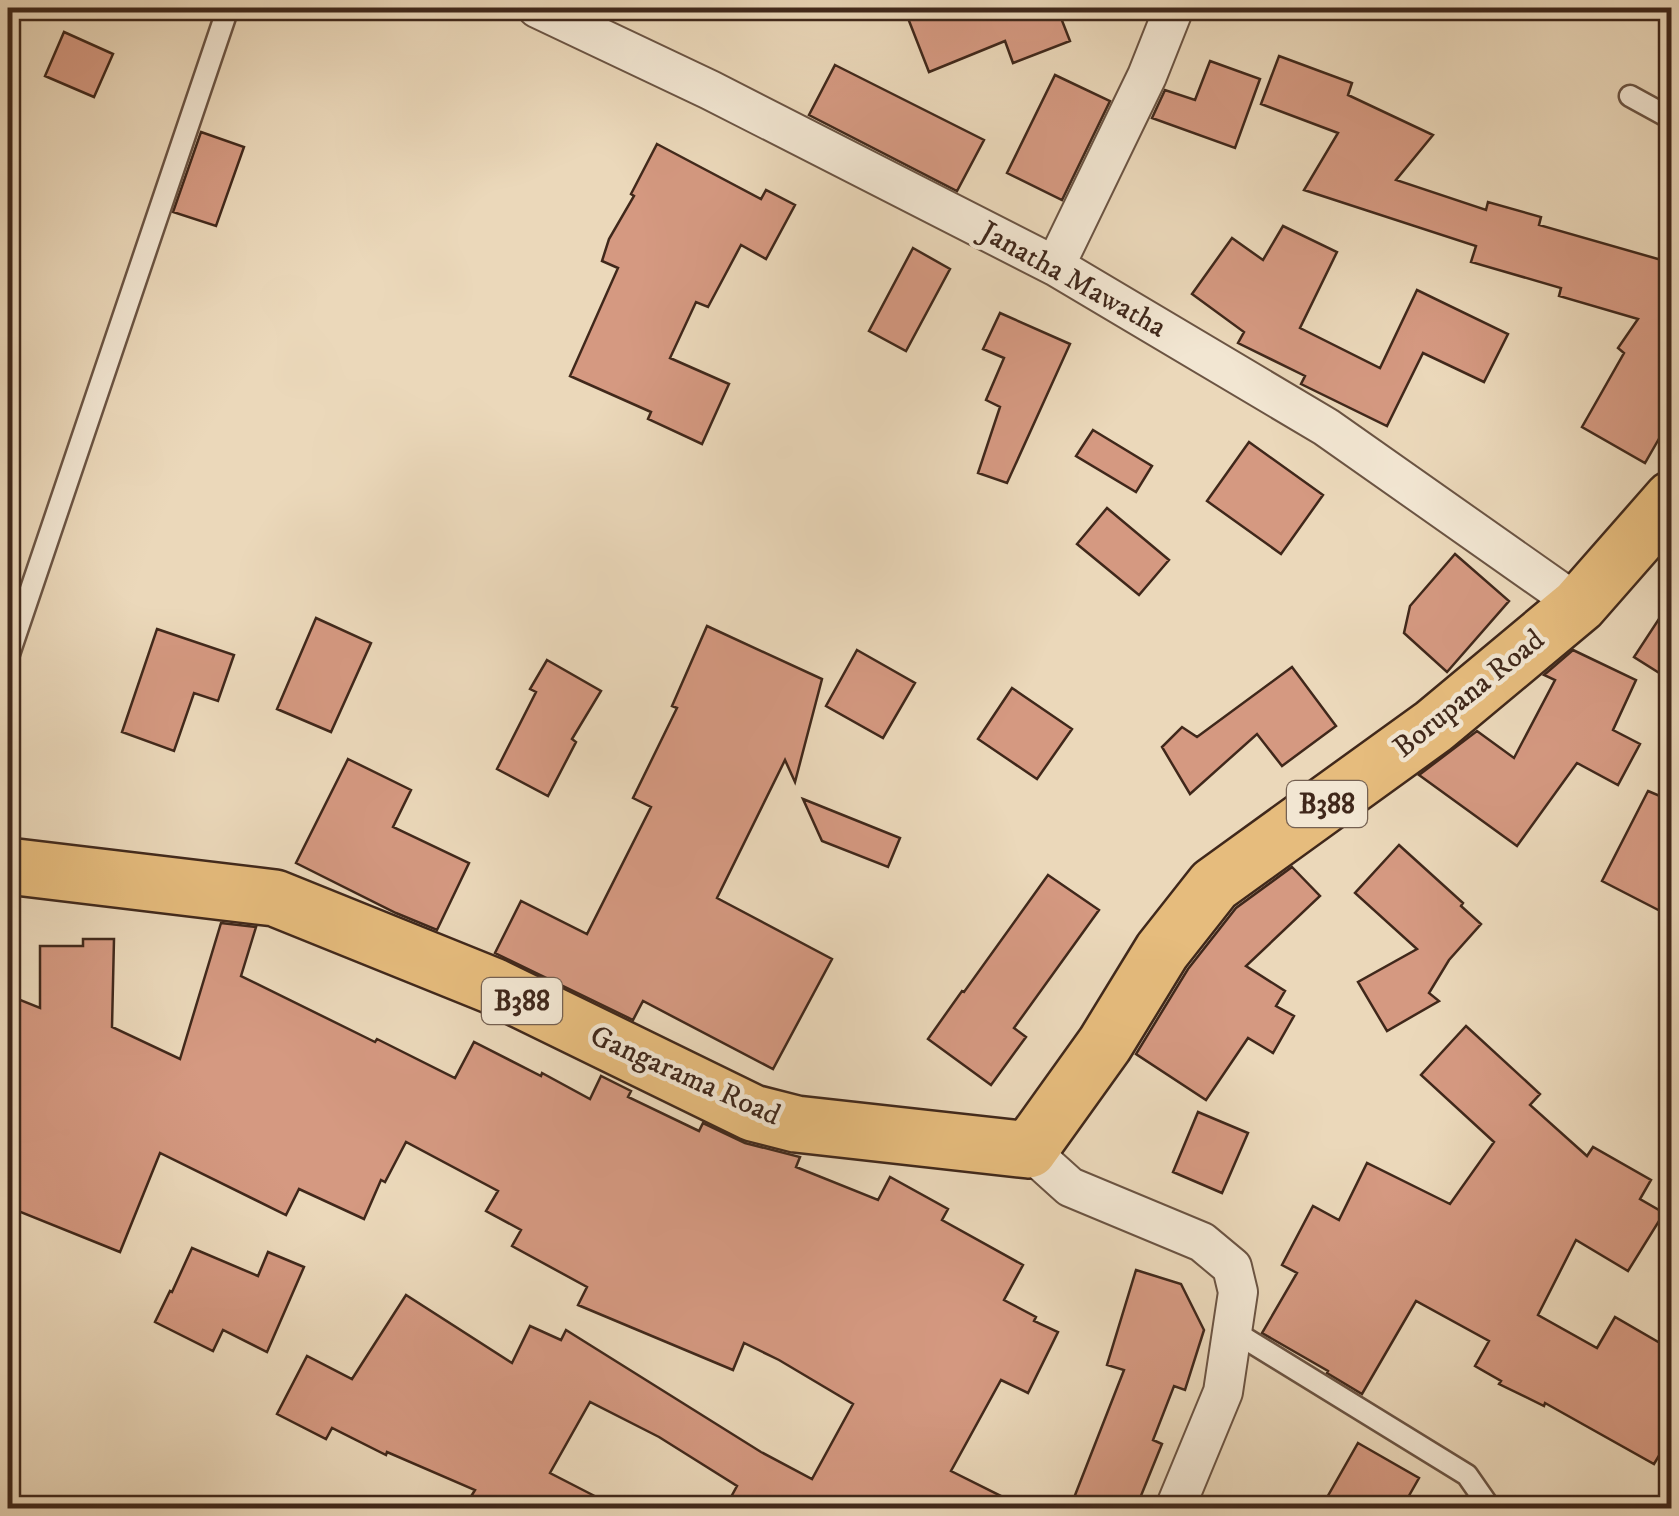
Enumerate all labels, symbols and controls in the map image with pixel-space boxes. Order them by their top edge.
street label: Janatha Mawatha [971,212,1173,346]
street label: Borupana Road [1386,622,1552,766]
road number: B388 [1287,781,1367,827]
road number: B388 [482,978,562,1024]
street label: Gangarama Road [584,1018,786,1134]

